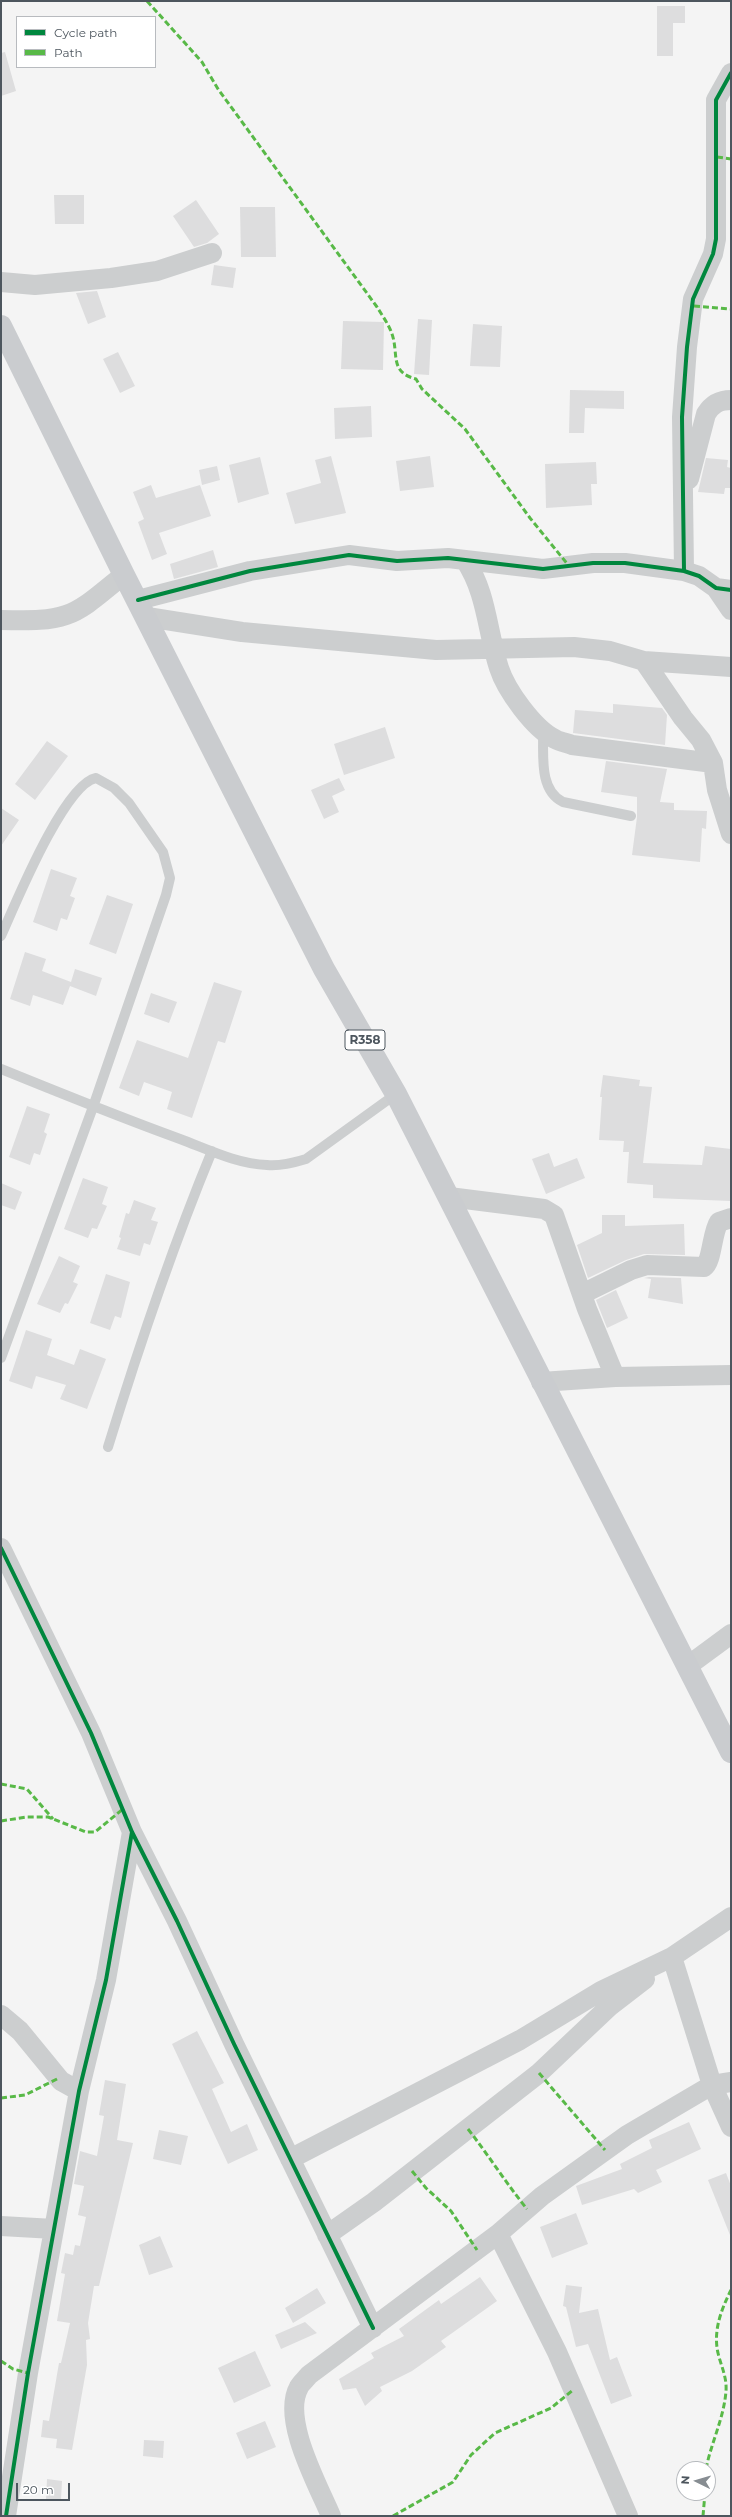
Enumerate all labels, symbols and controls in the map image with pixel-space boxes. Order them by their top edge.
legend [16,16,156,68]
text: Cycle path [54,25,117,40]
text: Path [54,45,83,60]
road number: R358 [345,1030,385,1050]
north arrow [676,2461,716,2501]
scale bar [18,2475,72,2501]
text: N [678,2475,692,2485]
text: 20 m [23,2482,54,2497]

